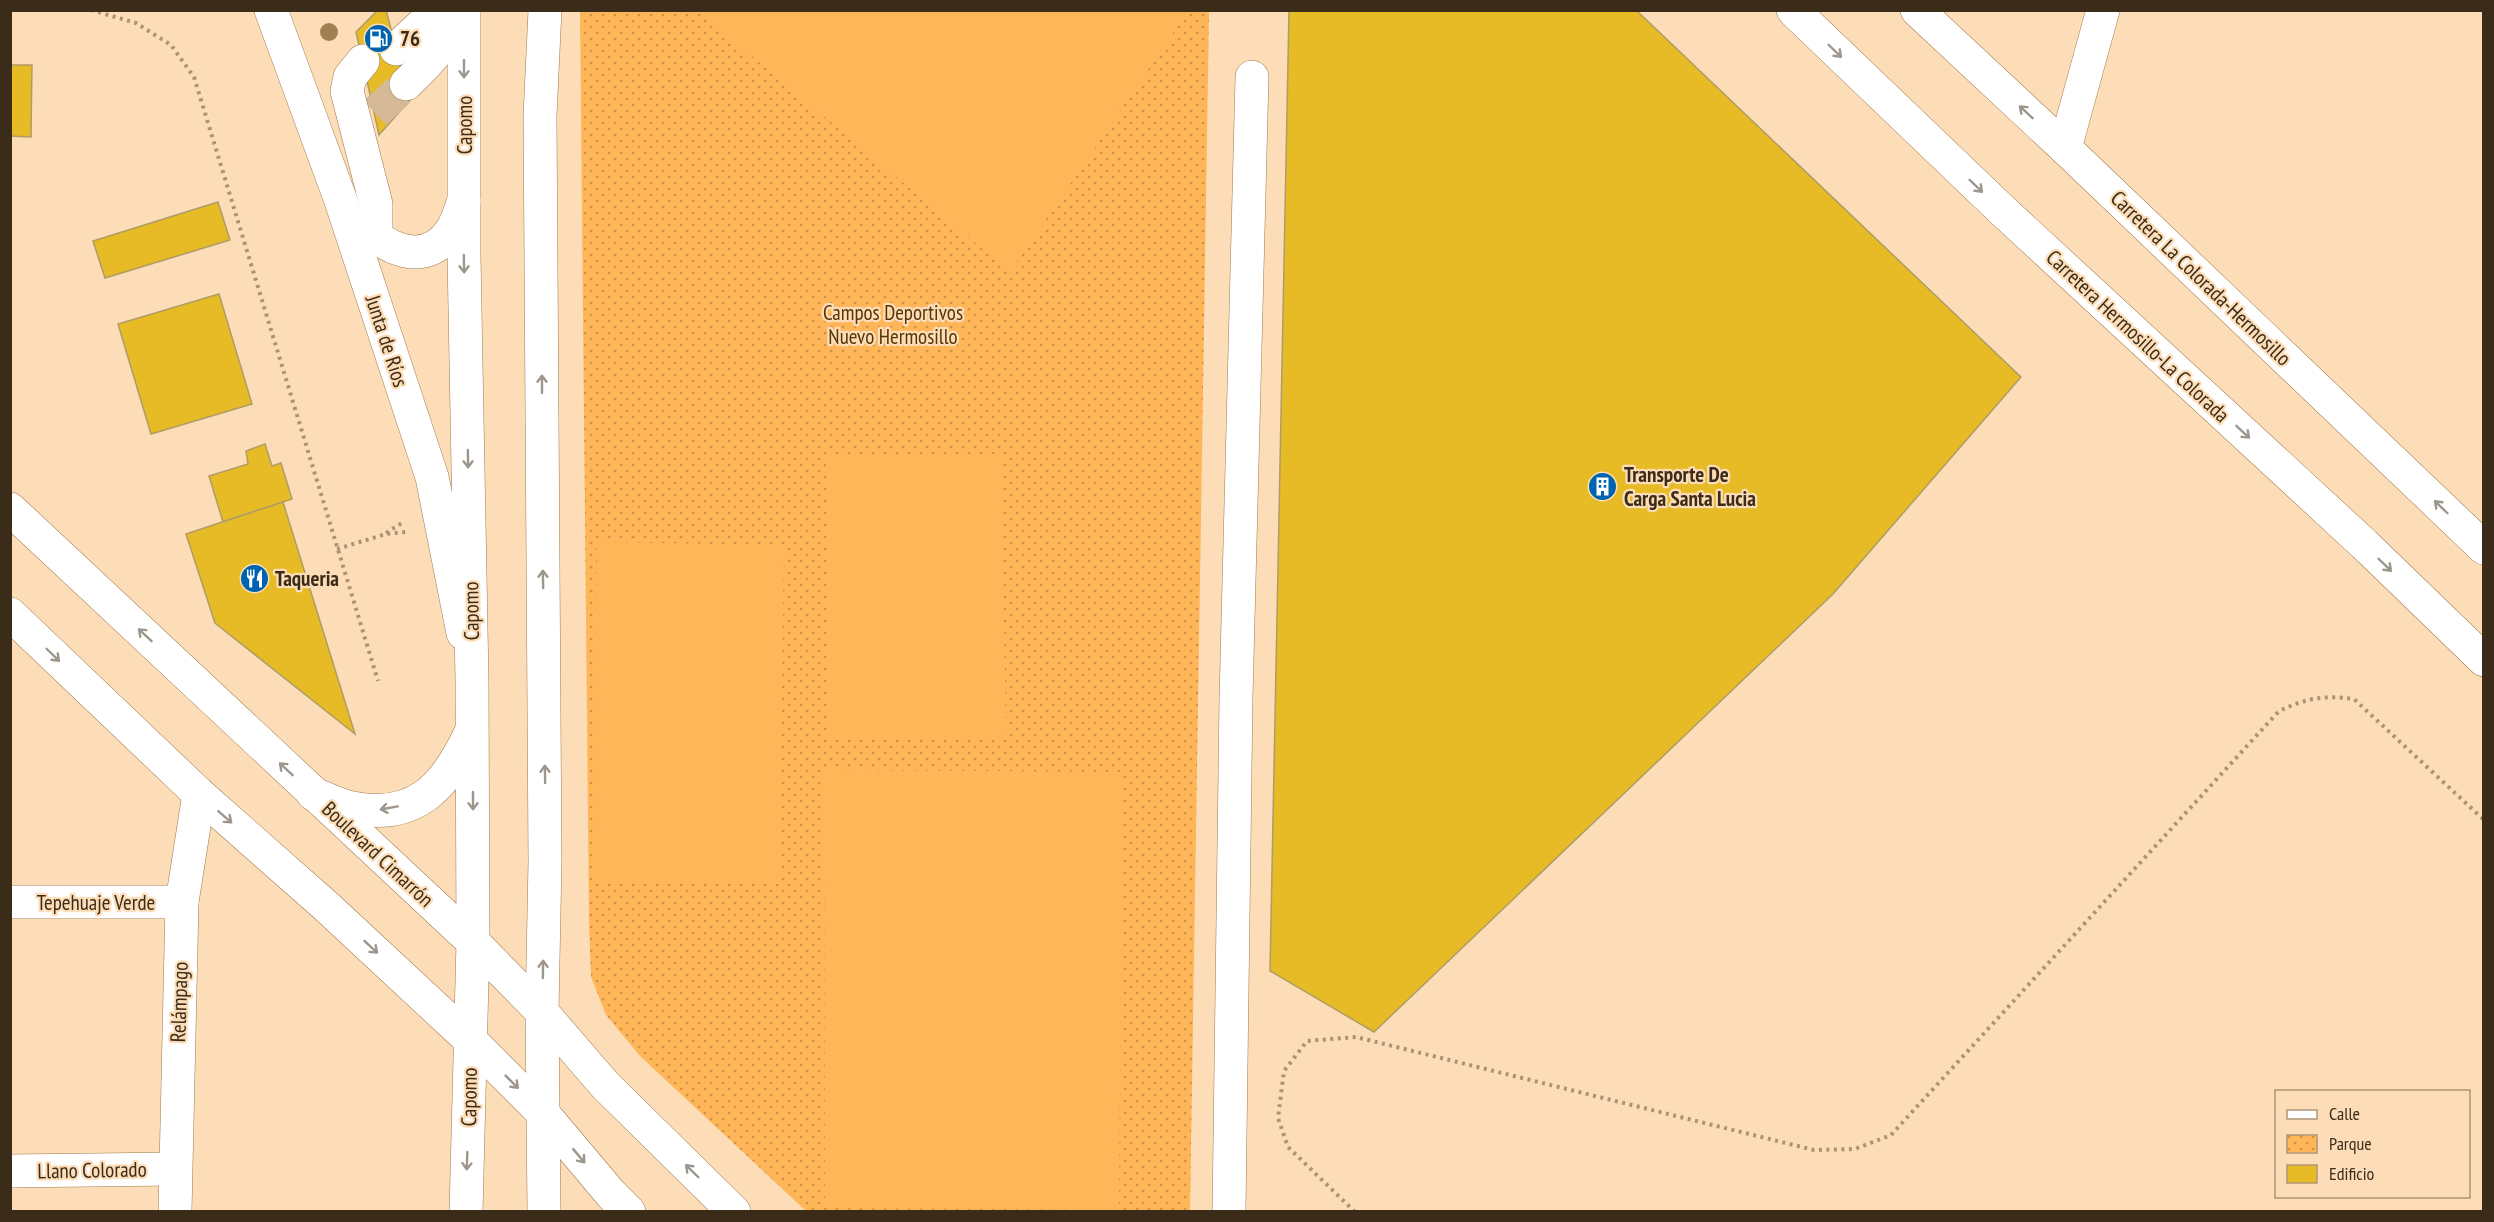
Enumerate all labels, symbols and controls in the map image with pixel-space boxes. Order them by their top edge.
fuel station icon: 76 [363,22,395,54]
place label: 76 [400,25,420,52]
one-way arrow [1828,44,1843,58]
one-way arrow [458,58,470,78]
street label: Capomo [451,96,478,154]
one-way arrow [2019,105,2034,119]
one-way arrow [1969,178,1984,193]
street label: Carretera La Colorada-Hermosillo [2105,185,2297,371]
street label: Carretera Hermosillo-La Colorada [2041,244,2235,428]
one-way arrow [458,253,470,273]
street label: Junta de Ríos [359,291,415,390]
park label: Campos Deportivos Nuevo Hermosillo [823,299,963,350]
one-way arrow [536,375,548,395]
one-way arrow [2235,425,2250,439]
one-way arrow [462,448,474,468]
place label: Transporte De Carga Santa Lucia [1624,461,1756,512]
building icon: Transporte De Carga Santa Lucia [1587,470,1619,502]
one-way arrow [2434,500,2449,514]
one-way arrow [2378,557,2393,572]
restaurant icon: Taqueria [238,562,270,594]
place label: Taqueria [275,565,339,592]
one-way arrow [537,570,549,590]
street label: Capomo [457,581,485,641]
one-way arrow [137,628,152,642]
one-way arrow [45,647,60,662]
one-way arrow [279,762,294,776]
one-way arrow [539,765,550,785]
one-way arrow [467,790,479,810]
street label: Boulevard Cimarrón [316,795,440,913]
one-way arrow [380,803,400,814]
one-way arrow [217,810,232,824]
street label: Tepehuaje Verde [37,889,155,916]
one-way arrow [363,940,378,954]
one-way arrow [537,960,548,980]
street label: Relámpago [164,961,194,1043]
street label: Capomo [455,1067,483,1127]
one-way arrow [504,1074,519,1089]
legend [2275,1090,2470,1198]
text: Calle [2329,1102,2360,1125]
text: Parque [2329,1132,2372,1155]
one-way arrow [573,1148,586,1164]
one-way arrow [462,1151,473,1171]
street label: Llano Colorado [37,1156,147,1184]
text: Edificio [2329,1162,2375,1185]
one-way arrow [685,1163,700,1178]

